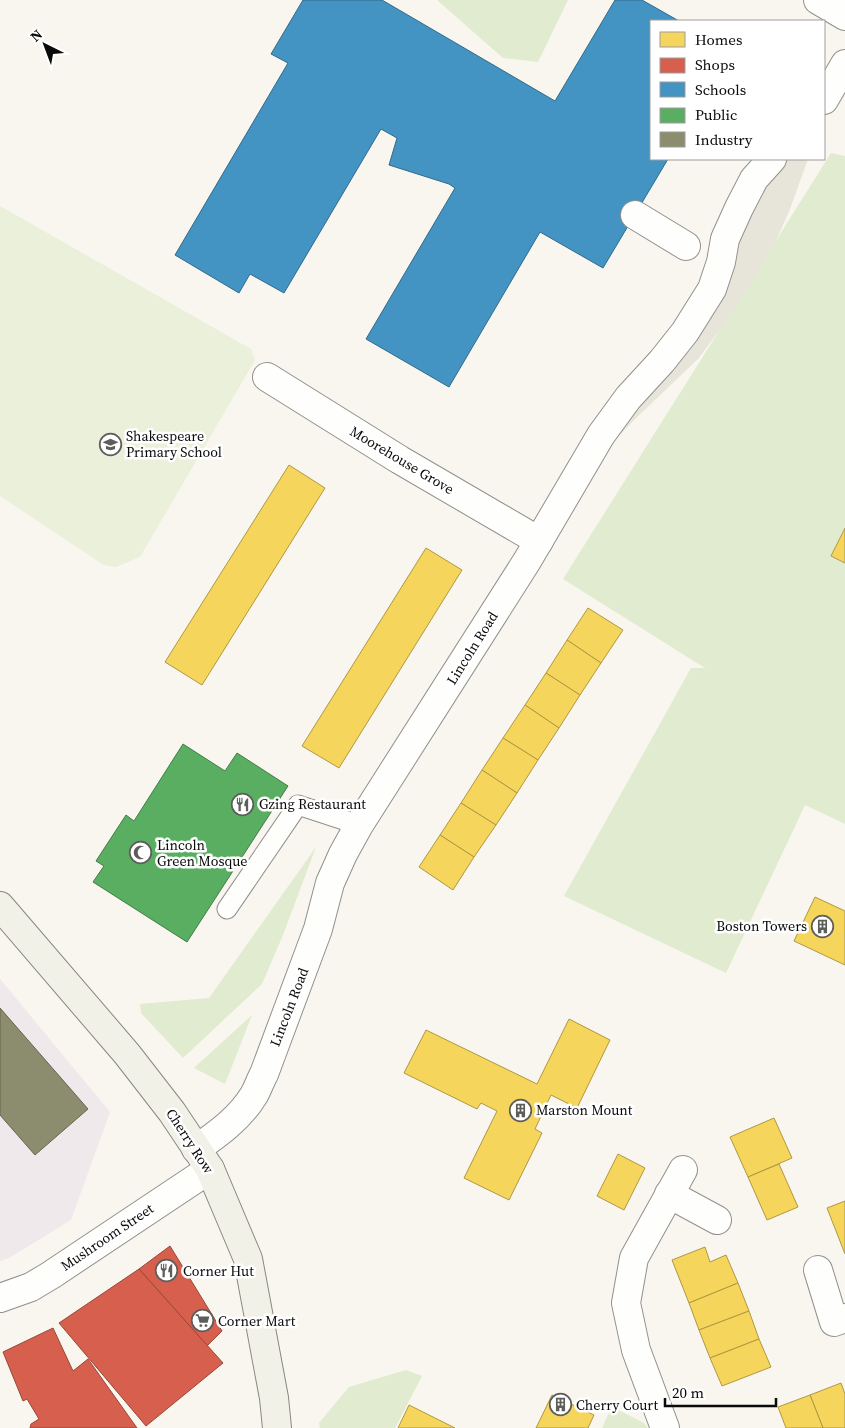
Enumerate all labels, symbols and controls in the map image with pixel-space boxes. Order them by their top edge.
north arrow [20,20,70,70]
legend [650,20,825,160]
text: N [26,24,47,46]
text: Homes [695,29,742,50]
text: Shops [695,54,735,75]
text: Schools [695,79,746,100]
text: Public [695,104,737,125]
text: Industry [695,129,753,150]
street label: Moorehouse Grove [346,421,458,499]
place label: Shakespeare Primary School [126,426,222,462]
school or university icon: Shakespeare Primary School [98,432,122,456]
street label: Lincoln Road [442,607,503,689]
restaurant icon: Gzing Restaurant [231,792,255,816]
place label: Gzing Restaurant [259,794,366,814]
place label: Lincoln Green Mosque [157,835,247,871]
mosque icon: Lincoln Green Mosque [129,841,153,865]
building icon: Boston Towers [811,914,835,938]
place label: Boston Towers [716,916,807,936]
street label: Lincoln Road [265,965,313,1049]
building icon: Marston Mount [508,1098,532,1122]
place label: Marston Mount [536,1100,633,1120]
street label: Cherry Row [161,1104,219,1178]
street label: Mushroom Street [57,1198,158,1276]
restaurant icon: Corner Hut [155,1259,179,1283]
place label: Corner Hut [183,1261,254,1281]
supermarket icon: Corner Mart [190,1309,214,1333]
place label: Corner Mart [218,1311,296,1331]
scale bar [665,1376,776,1408]
text: 20 m [672,1382,704,1403]
building icon: Cherry Court [548,1393,572,1417]
place label: Cherry Court [576,1395,659,1415]

